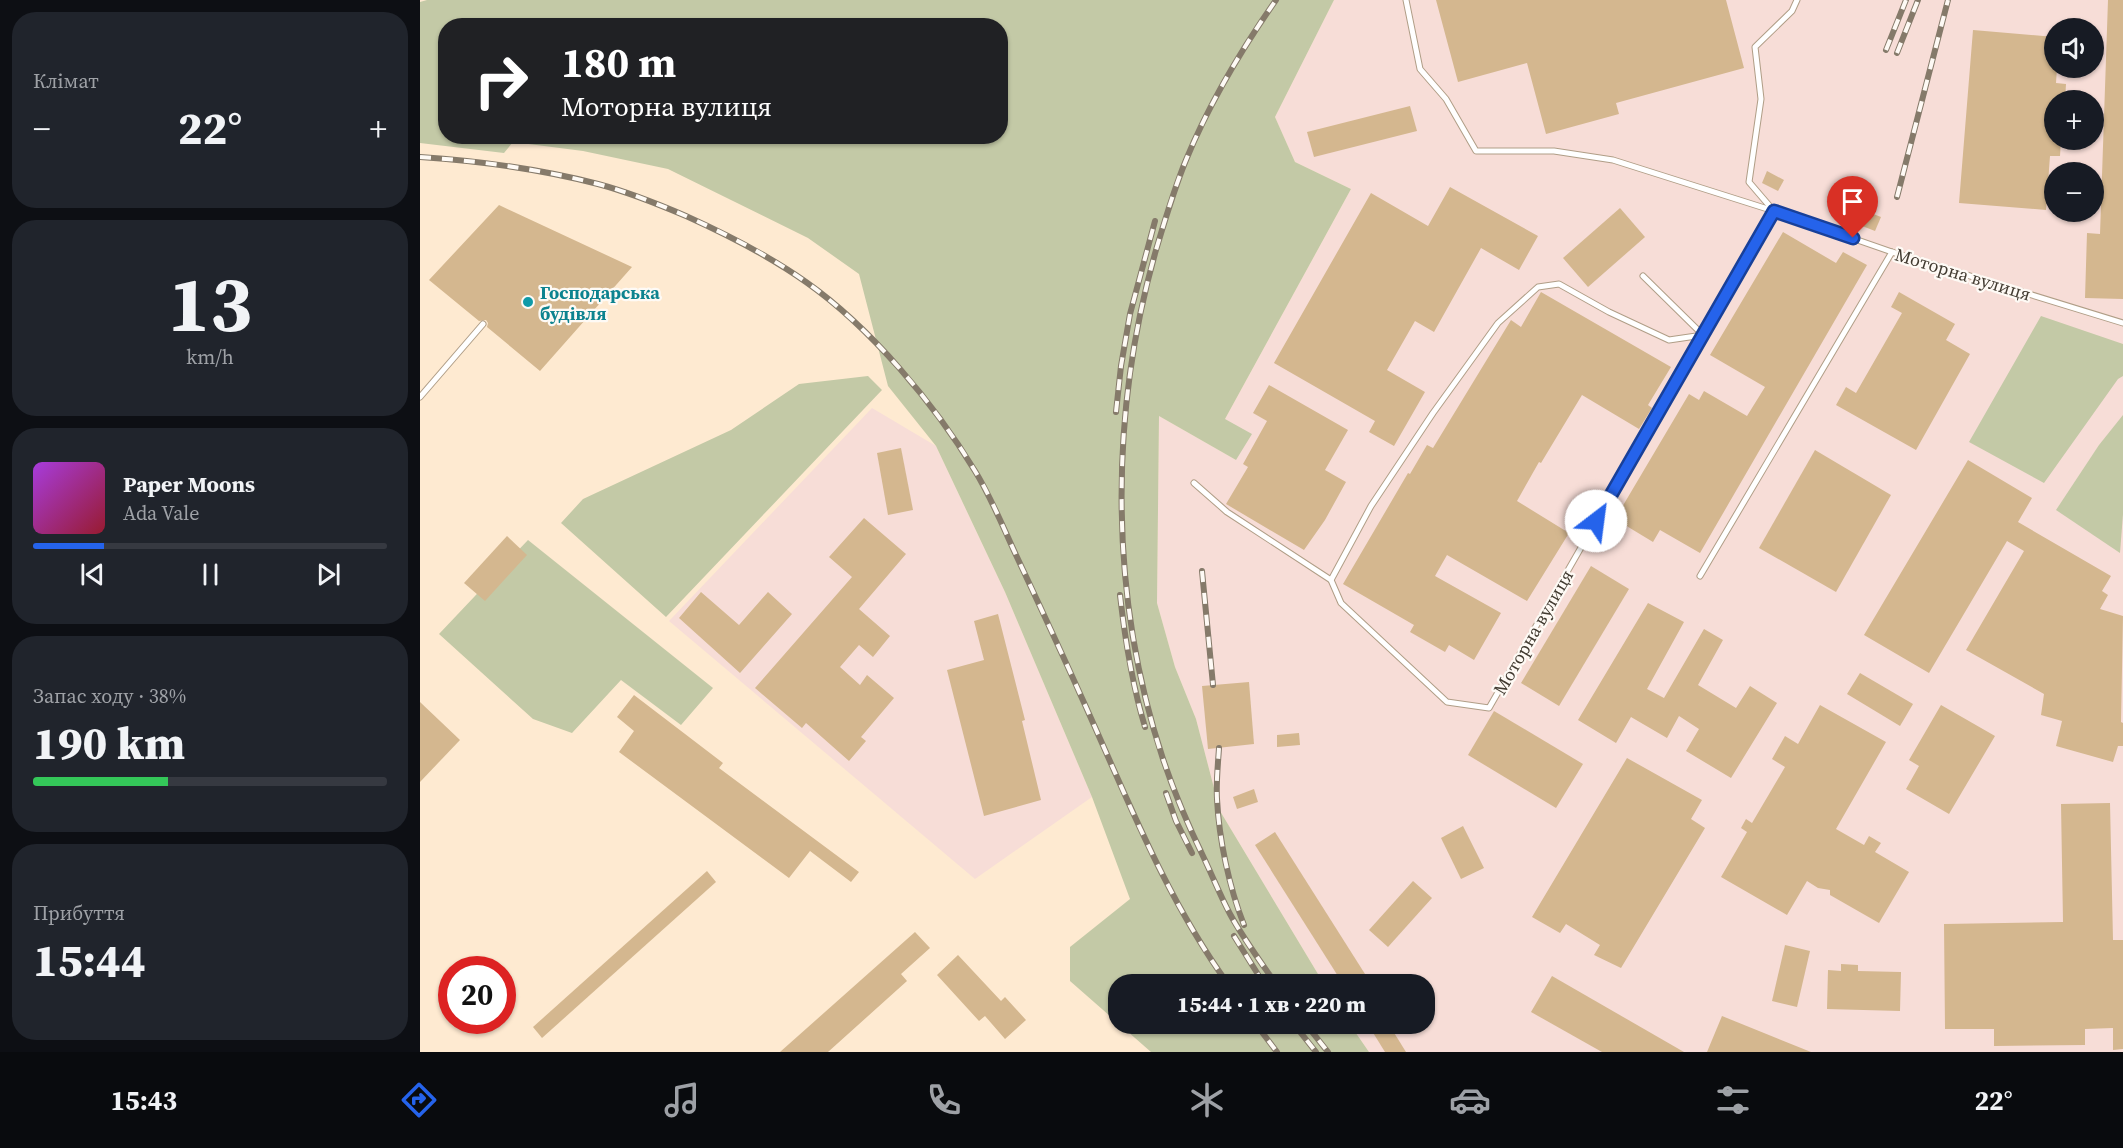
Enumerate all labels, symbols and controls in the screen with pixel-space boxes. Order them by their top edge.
map controls [2044,18,2104,222]
button: sound [2044,18,2104,78]
text: 180 m [561,33,676,91]
icon: right [462,42,540,120]
text: Клімат [33,67,99,95]
text: Моторна вулиця [561,88,772,125]
button: + [2044,90,2104,150]
text: 22° [178,97,242,159]
text: − [33,106,51,151]
text: + [369,106,387,151]
button: − [2044,162,2104,222]
pin [1827,176,1878,238]
icon: arrive [1836,185,1869,218]
street label: Моторна вулиця [1892,241,2034,307]
text: 13 [168,250,252,357]
place label: Господарська будівля [540,280,660,326]
marker: Господарська будівля [521,295,535,309]
text: km/h [186,343,234,371]
text: Paper Moons [123,469,255,499]
position arrow [1564,489,1628,553]
text: Ada Vale [123,499,199,527]
icon: previous [76,558,109,591]
icon: pause [194,558,227,591]
icon: next [312,558,345,591]
street label: Моторна вулиця [1487,565,1579,699]
text: Запас ходу · 38% [33,682,186,710]
text: 190 km [33,712,185,774]
text: Прибуття [33,899,125,927]
text: 15:44 [33,929,146,991]
speed limit sign: 20 [438,956,516,1034]
text: 15:44 · 1 хв · 220 m [1177,989,1366,1019]
icon: directions [398,1079,440,1121]
icon: music [661,1079,703,1121]
icon: phone [923,1079,965,1121]
icon: climate [1186,1079,1228,1121]
icon: car [1449,1079,1491,1121]
icon: filters [1712,1079,1754,1121]
text: 15:43 [110,1082,177,1119]
text: 22° [1974,1082,2013,1119]

